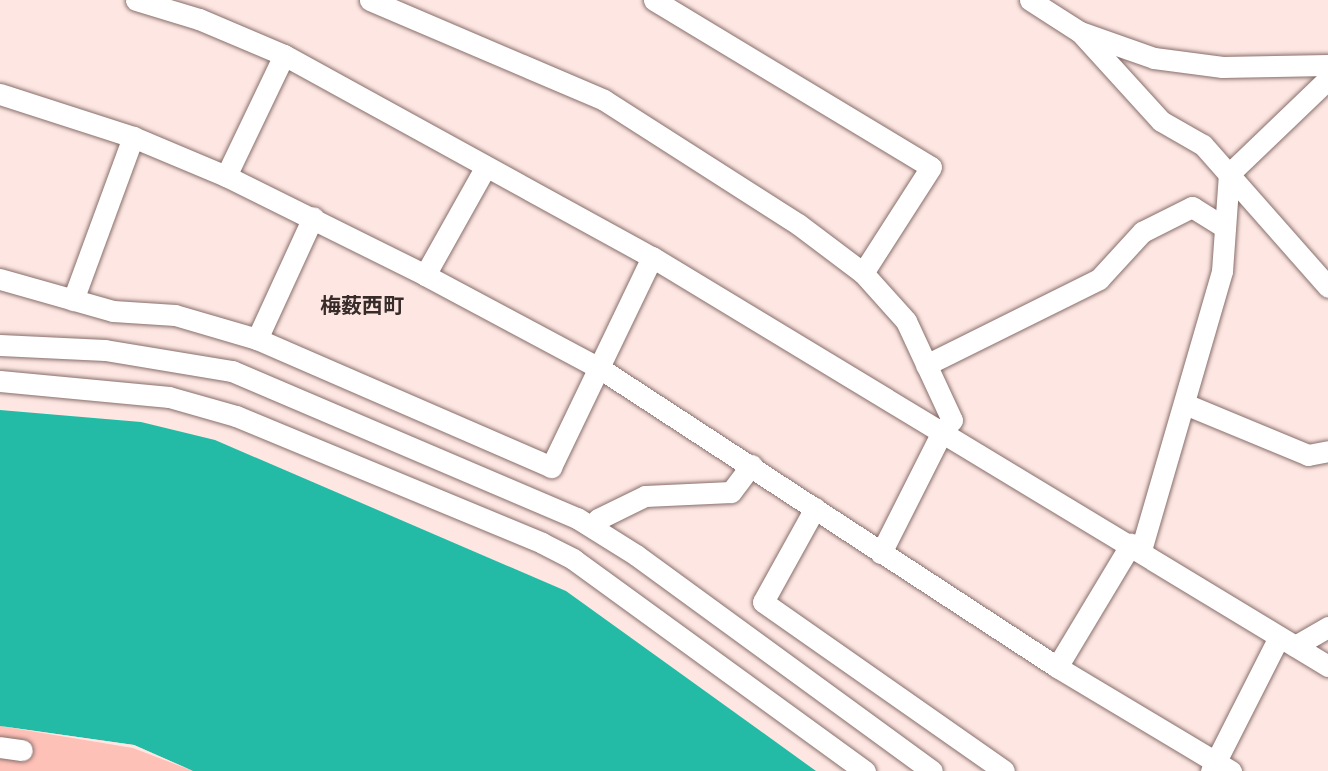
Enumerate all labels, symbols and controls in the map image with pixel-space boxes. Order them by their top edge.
district label: 梅薮西町 [320,292,404,318]

